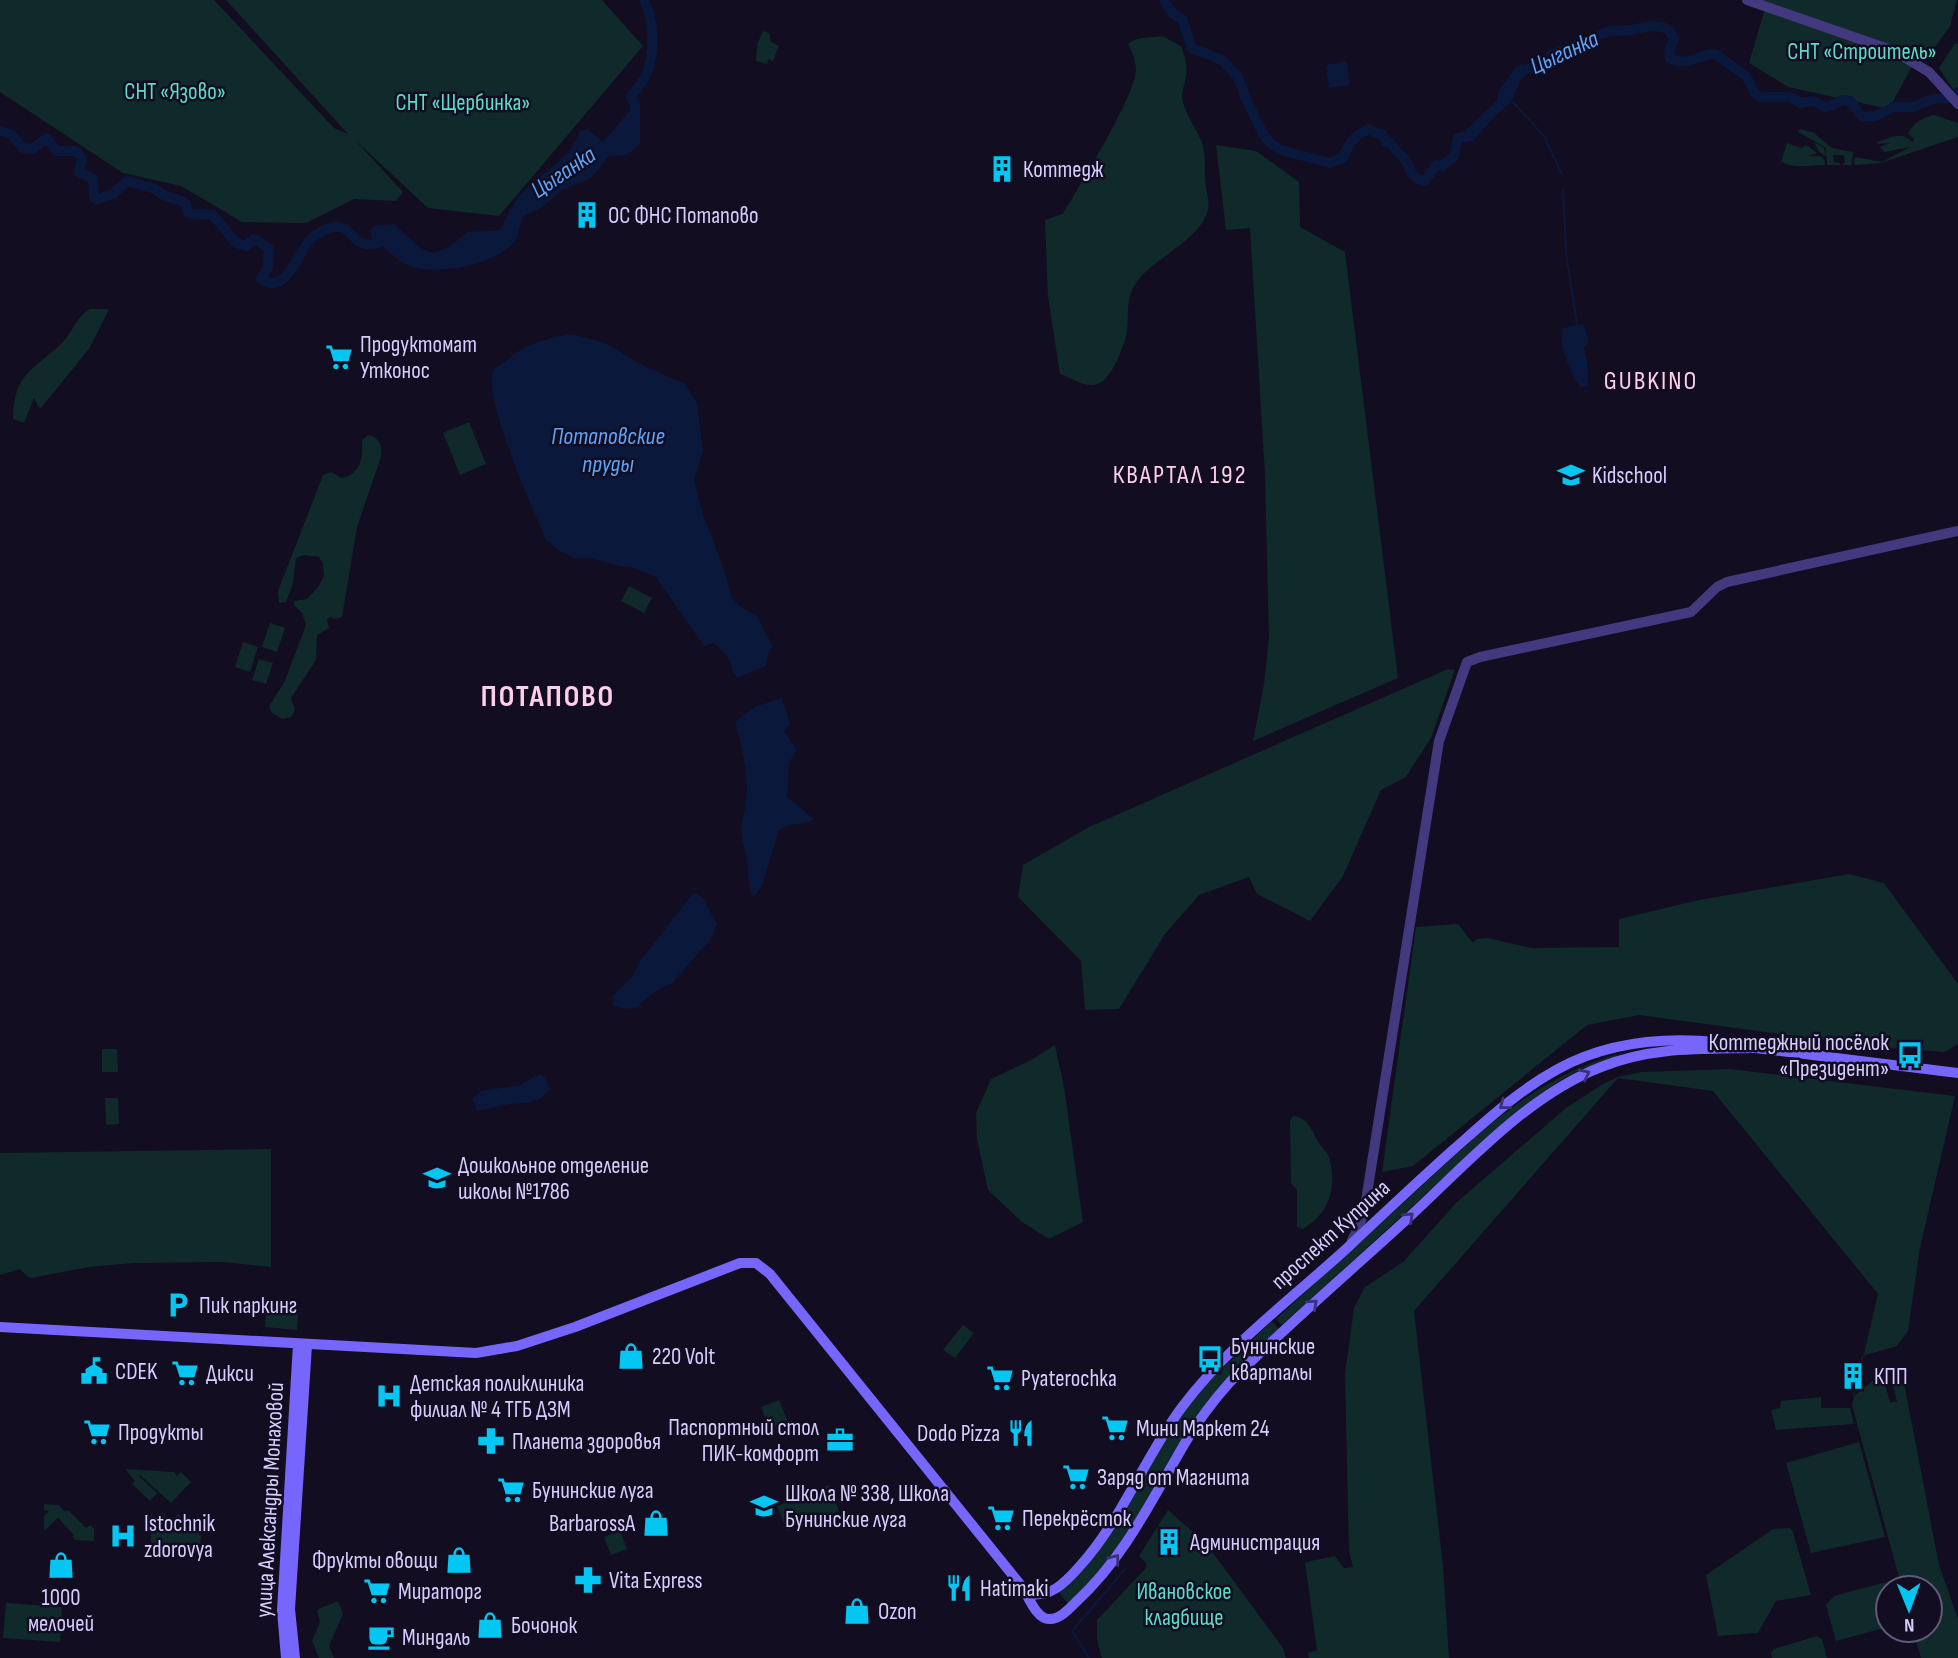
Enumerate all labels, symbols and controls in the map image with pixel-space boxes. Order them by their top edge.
water label: Цыганка [1525,24,1603,81]
park label: СНТ «Строитель» [1787,38,1937,66]
park label: СНТ «Язово» [124,78,226,106]
park label: СНТ «Щербинка» [396,89,530,117]
water label: Цыганка [525,140,601,205]
building icon: Коттедж [987,154,1017,184]
place label: Коттедж [1023,156,1104,184]
building icon: ОС ФНС Потапово [572,200,602,230]
place label: ОС ФНС Потапово [608,202,759,230]
place label: Продуктомат Утконос [360,331,477,385]
supermarket icon: Продуктомат Утконос [324,342,354,372]
district label: GUBKINO [1604,366,1698,397]
water label: Потаповские пруды [551,422,665,479]
district label: КВАРТАЛ 192 [1113,460,1247,491]
school or university icon: Kidschool [1556,460,1586,490]
place label: Kidschool [1592,462,1667,490]
district label: ПОТАПОВО [481,679,615,715]
place label: Коттеджный посёлок «Президент» [1709,1029,1889,1083]
bus stop icon: Коттеджный посёлок «Президент» [1895,1040,1925,1070]
one-way arrow [1578,1069,1590,1083]
one-way arrow [1500,1097,1512,1110]
place label: Дошкольное отделение школы №1786 [458,1152,649,1206]
school or university icon: Дошкольное отделение школы №1786 [422,1163,452,1193]
street label: проспект Куприна [1265,1174,1396,1295]
one-way arrow [1401,1213,1414,1225]
parking icon: Пик паркинг [163,1290,193,1320]
place label: Пик паркинг [199,1292,297,1320]
one-way arrow [1305,1300,1318,1313]
place label: Бунинские кварталы [1231,1333,1315,1387]
shop icon: 220 Volt [616,1341,646,1371]
place label: 220 Volt [652,1343,715,1371]
bus stop icon: Бунинские кварталы [1195,1344,1225,1374]
public building icon: CDEK [79,1356,109,1386]
place label: CDEK [115,1358,158,1386]
supermarket icon: Дикси [170,1358,200,1388]
place label: Дикси [206,1360,254,1388]
building icon: КПП [1838,1361,1868,1391]
supermarket icon: Pyaterochka [985,1363,1015,1393]
place label: КПП [1874,1363,1908,1391]
place label: Pyaterochka [1021,1365,1117,1393]
place label: Детская поликлиника филиал № 4 ТГБ ДЗМ [410,1370,584,1424]
hospital icon: Детская поликлиника филиал № 4 ТГБ ДЗМ [374,1381,404,1411]
street label: улица Александры Монаховой [250,1382,290,1618]
supermarket icon: Мини Маркет 24 [1100,1413,1130,1443]
place label: Паспортный стол ПИК-комфорт [668,1414,820,1468]
place label: Мини Маркет 24 [1136,1415,1270,1443]
supermarket icon: Продукты [82,1417,112,1447]
restaurant icon: Dodo Pizza [1006,1418,1036,1448]
place label: Продукты [118,1419,204,1447]
place label: Dodo Pizza [917,1420,1000,1448]
office icon: Паспортный стол ПИК-комфорт [825,1425,855,1455]
pharmacy icon: Планета здоровья [476,1426,506,1456]
place label: Планета здоровья [512,1428,661,1456]
supermarket icon: Заряд от Магнита [1061,1462,1091,1492]
place label: Заряд от Магнита [1097,1464,1250,1492]
supermarket icon: Бунинские луга [496,1475,526,1505]
place label: Бунинские луга [532,1477,654,1505]
place label: Школа № 338, Школа Бунинские луга [785,1480,949,1534]
school or university icon: Школа № 338, Школа Бунинские луга [749,1491,779,1521]
supermarket icon: Перекрёсток [986,1503,1016,1533]
place label: Перекрёсток [1022,1505,1131,1533]
shop icon: BarbarossA [641,1508,671,1538]
place label: Istochnik zdorovya [144,1510,215,1564]
place label: BarbarossA [549,1510,635,1538]
hospital icon: Istochnik zdorovya [108,1521,138,1551]
building icon: Администрация [1154,1527,1184,1557]
place label: Администрация [1189,1529,1320,1557]
shop icon: Фрукты овощи [444,1545,474,1575]
place label: Фрукты овощи [312,1547,438,1575]
shop icon: 1000 мелочей [46,1550,76,1580]
one-way arrow [1107,1554,1119,1567]
pharmacy icon: Vita Express [573,1565,603,1595]
place label: Vita Express [609,1567,702,1595]
restaurant icon: Hatimaki [944,1573,974,1603]
north arrow [1874,1574,1944,1644]
place label: Hatimaki [980,1575,1049,1603]
supermarket icon: Мираторг [362,1576,392,1606]
place label: Мираторг [398,1578,482,1606]
park label: Ивановское кладбище [1136,1578,1232,1632]
place label: 1000 мелочей [28,1584,94,1638]
shop icon: Ozon [842,1596,872,1626]
place label: Ozon [878,1598,917,1626]
shop icon: Бочонок [475,1610,505,1640]
place label: Бочонок [511,1612,578,1640]
text: N [1904,1613,1915,1636]
cafe icon: Миндаль [366,1622,396,1652]
place label: Миндаль [402,1624,470,1652]

